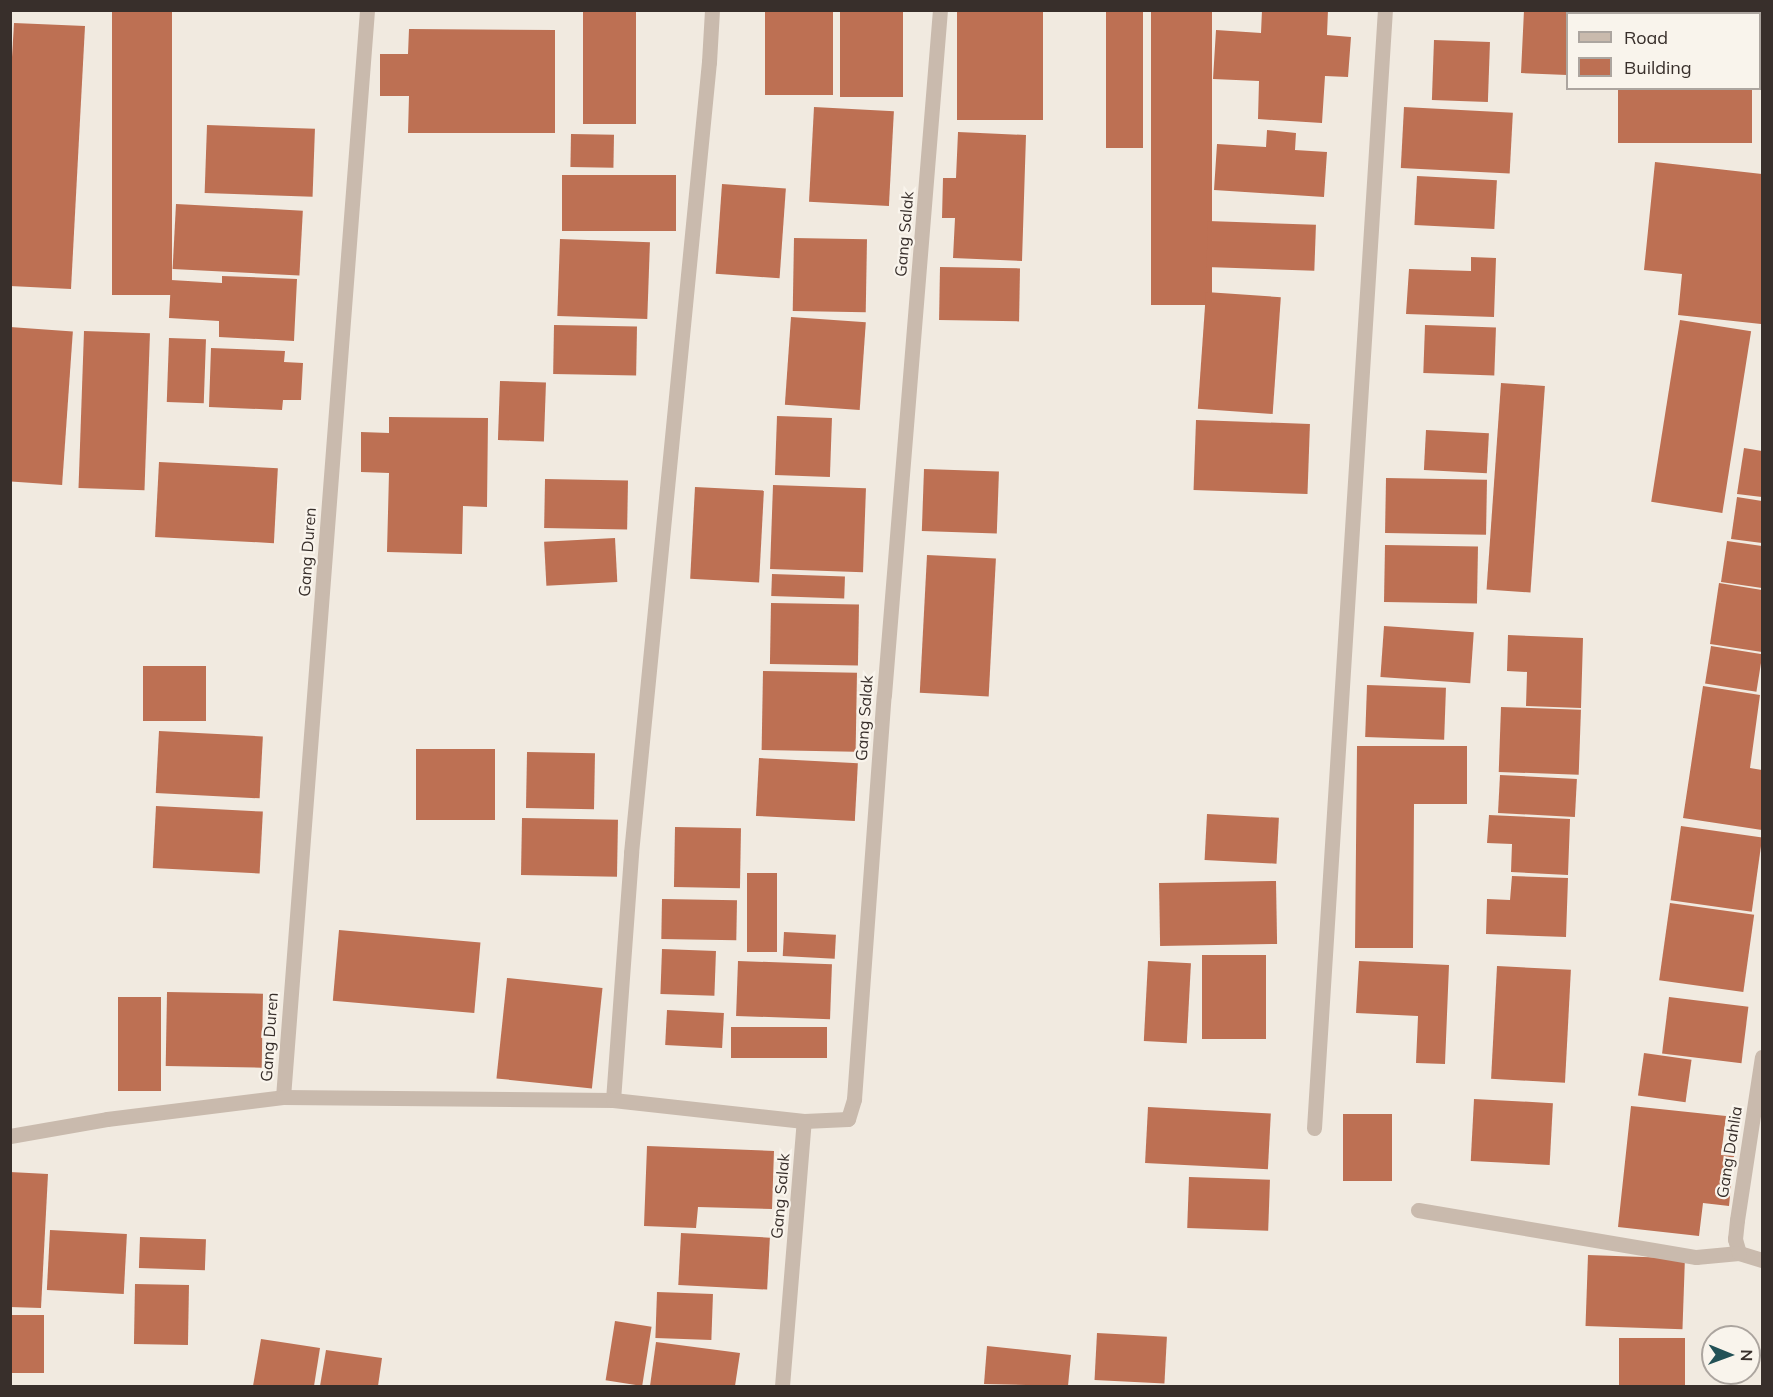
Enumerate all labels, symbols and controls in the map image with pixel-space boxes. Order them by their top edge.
legend [1566,12,1761,90]
text: Road [1624,26,1668,49]
text: Building [1624,56,1692,79]
street label: Gang Salak [891,190,917,278]
street label: Gang Duren [294,507,320,597]
street label: Gang Salak [851,675,877,761]
street label: Gang Duren [256,992,282,1082]
street label: Gang Dahlia [1712,1105,1746,1199]
street label: Gang Salak [767,1152,793,1240]
north arrow [1701,1325,1761,1385]
text: N [1737,1349,1757,1361]

